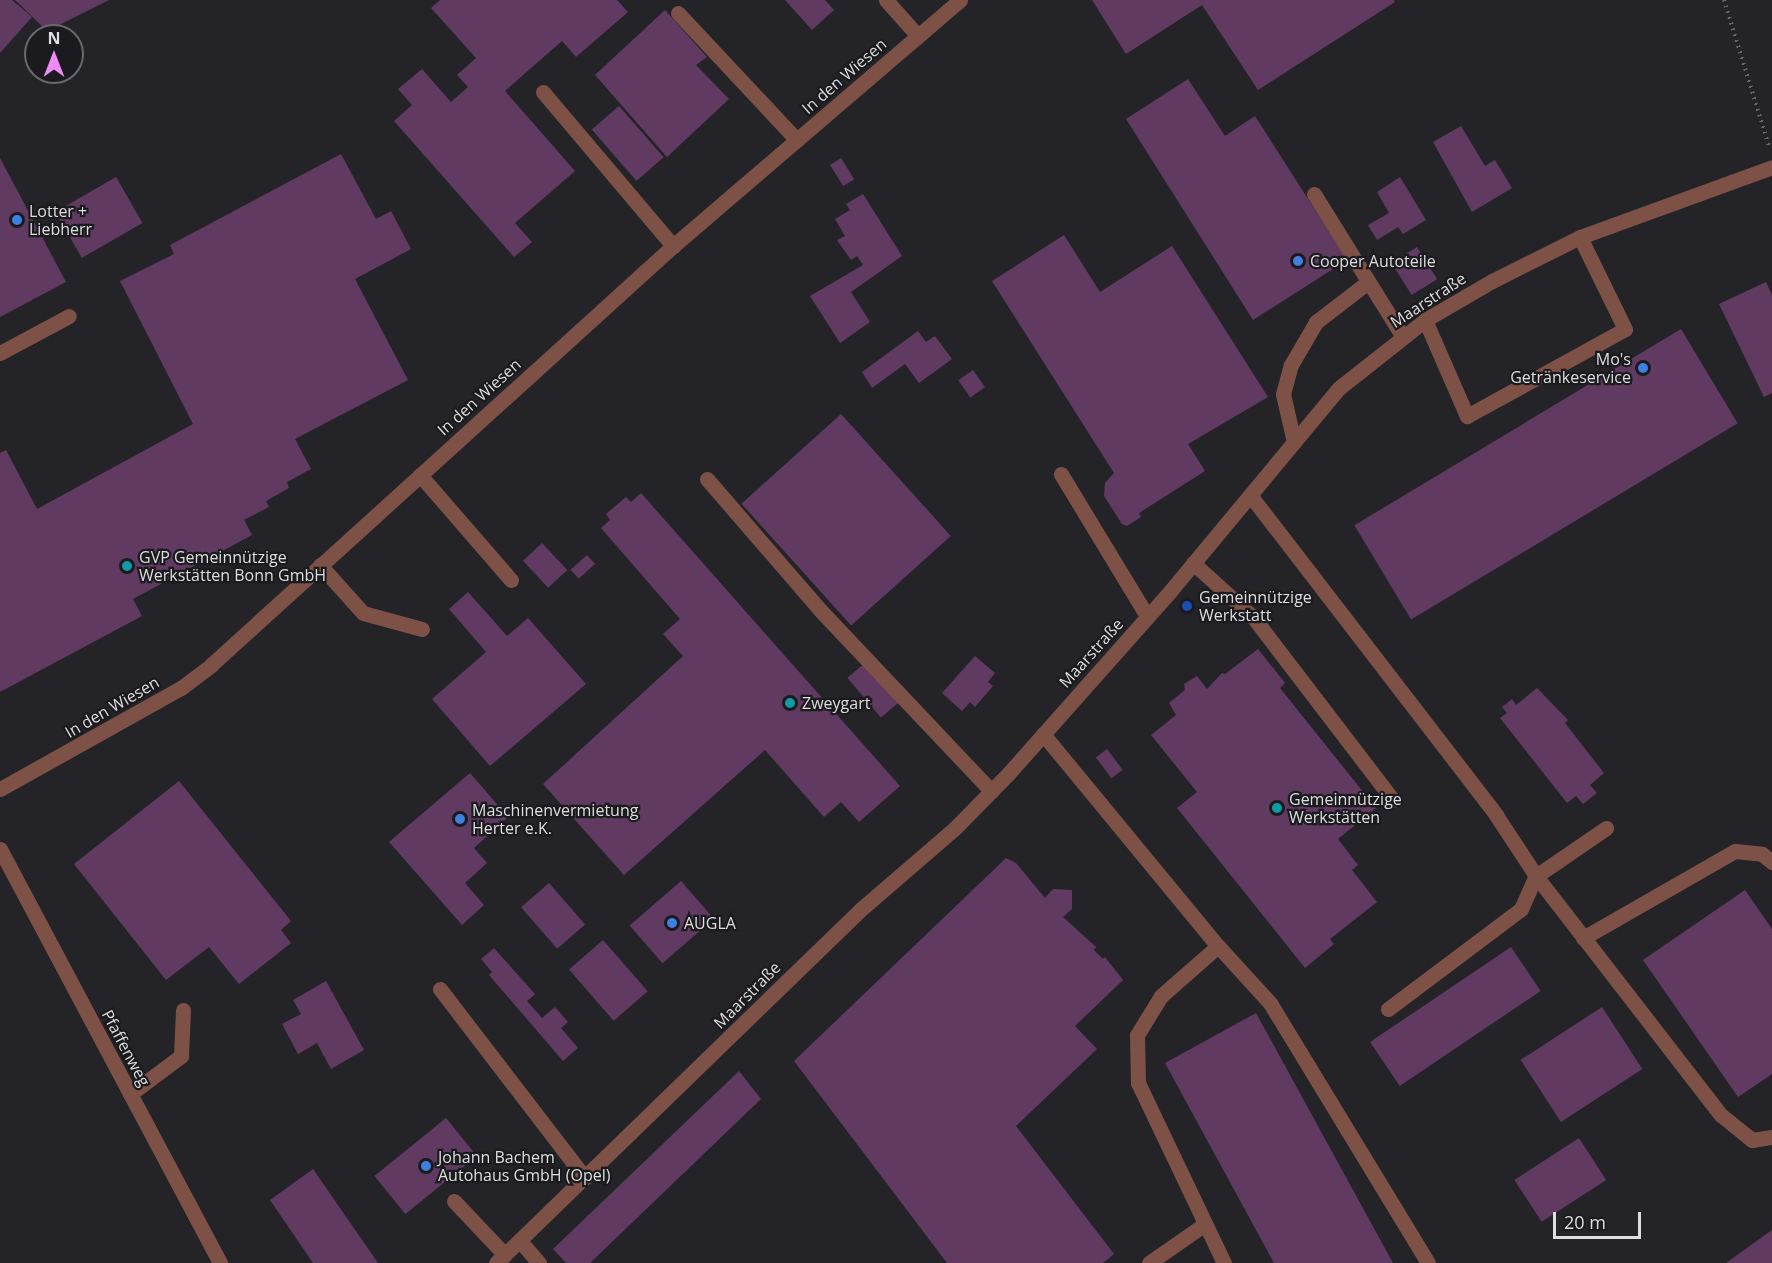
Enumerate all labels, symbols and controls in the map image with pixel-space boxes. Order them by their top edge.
north arrow [24,24,84,84]
text: N [47,27,61,49]
street label: In den Wiesen [798,34,890,118]
place label: Lotter + Liebherr [29,201,92,239]
marker: Lotter + Liebherr [10,213,24,227]
place label: Cooper Autoteile [1310,251,1436,271]
marker: Cooper Autoteile [1291,254,1305,268]
street label: Maarstraße [1387,268,1469,332]
place label: Mo's Getränkeservice [1510,349,1631,387]
street label: In den Wiesen [433,355,525,439]
marker: Mo's Getränkeservice [1636,361,1650,375]
place label: GVP Gemeinnützige Werkstätten Bonn GmbH [139,547,326,585]
marker: GVP Gemeinnützige Werkstätten Bonn GmbH [120,559,134,573]
place label: Gemeinnützige Werkstatt [1199,587,1312,625]
marker: Gemeinnützige Werkstatt [1180,599,1194,613]
street label: Maarstraße [1055,614,1127,692]
street label: In den Wiesen [62,672,162,742]
place label: Zweygart [802,693,870,713]
marker: Zweygart [783,696,797,710]
place label: Gemeinnützige Werkstätten [1289,789,1402,827]
place label: Maschinenvermietung Herter e.K. [472,800,638,838]
marker: Gemeinnützige Werkstätten [1270,801,1284,815]
marker: Maschinenvermietung Herter e.K. [453,812,467,826]
place label: AUGLA [684,913,736,933]
marker: AUGLA [665,916,679,930]
street label: Maarstraße [710,958,784,1032]
street label: Pfaffenweg [98,1007,154,1089]
place label: Johann Bachem Autohaus GmbH (Opel) [438,1147,610,1185]
marker: Johann Bachem Autohaus GmbH (Opel) [419,1159,433,1173]
scale bar [1556,1200,1644,1238]
text: 20 m [1564,1210,1606,1234]

